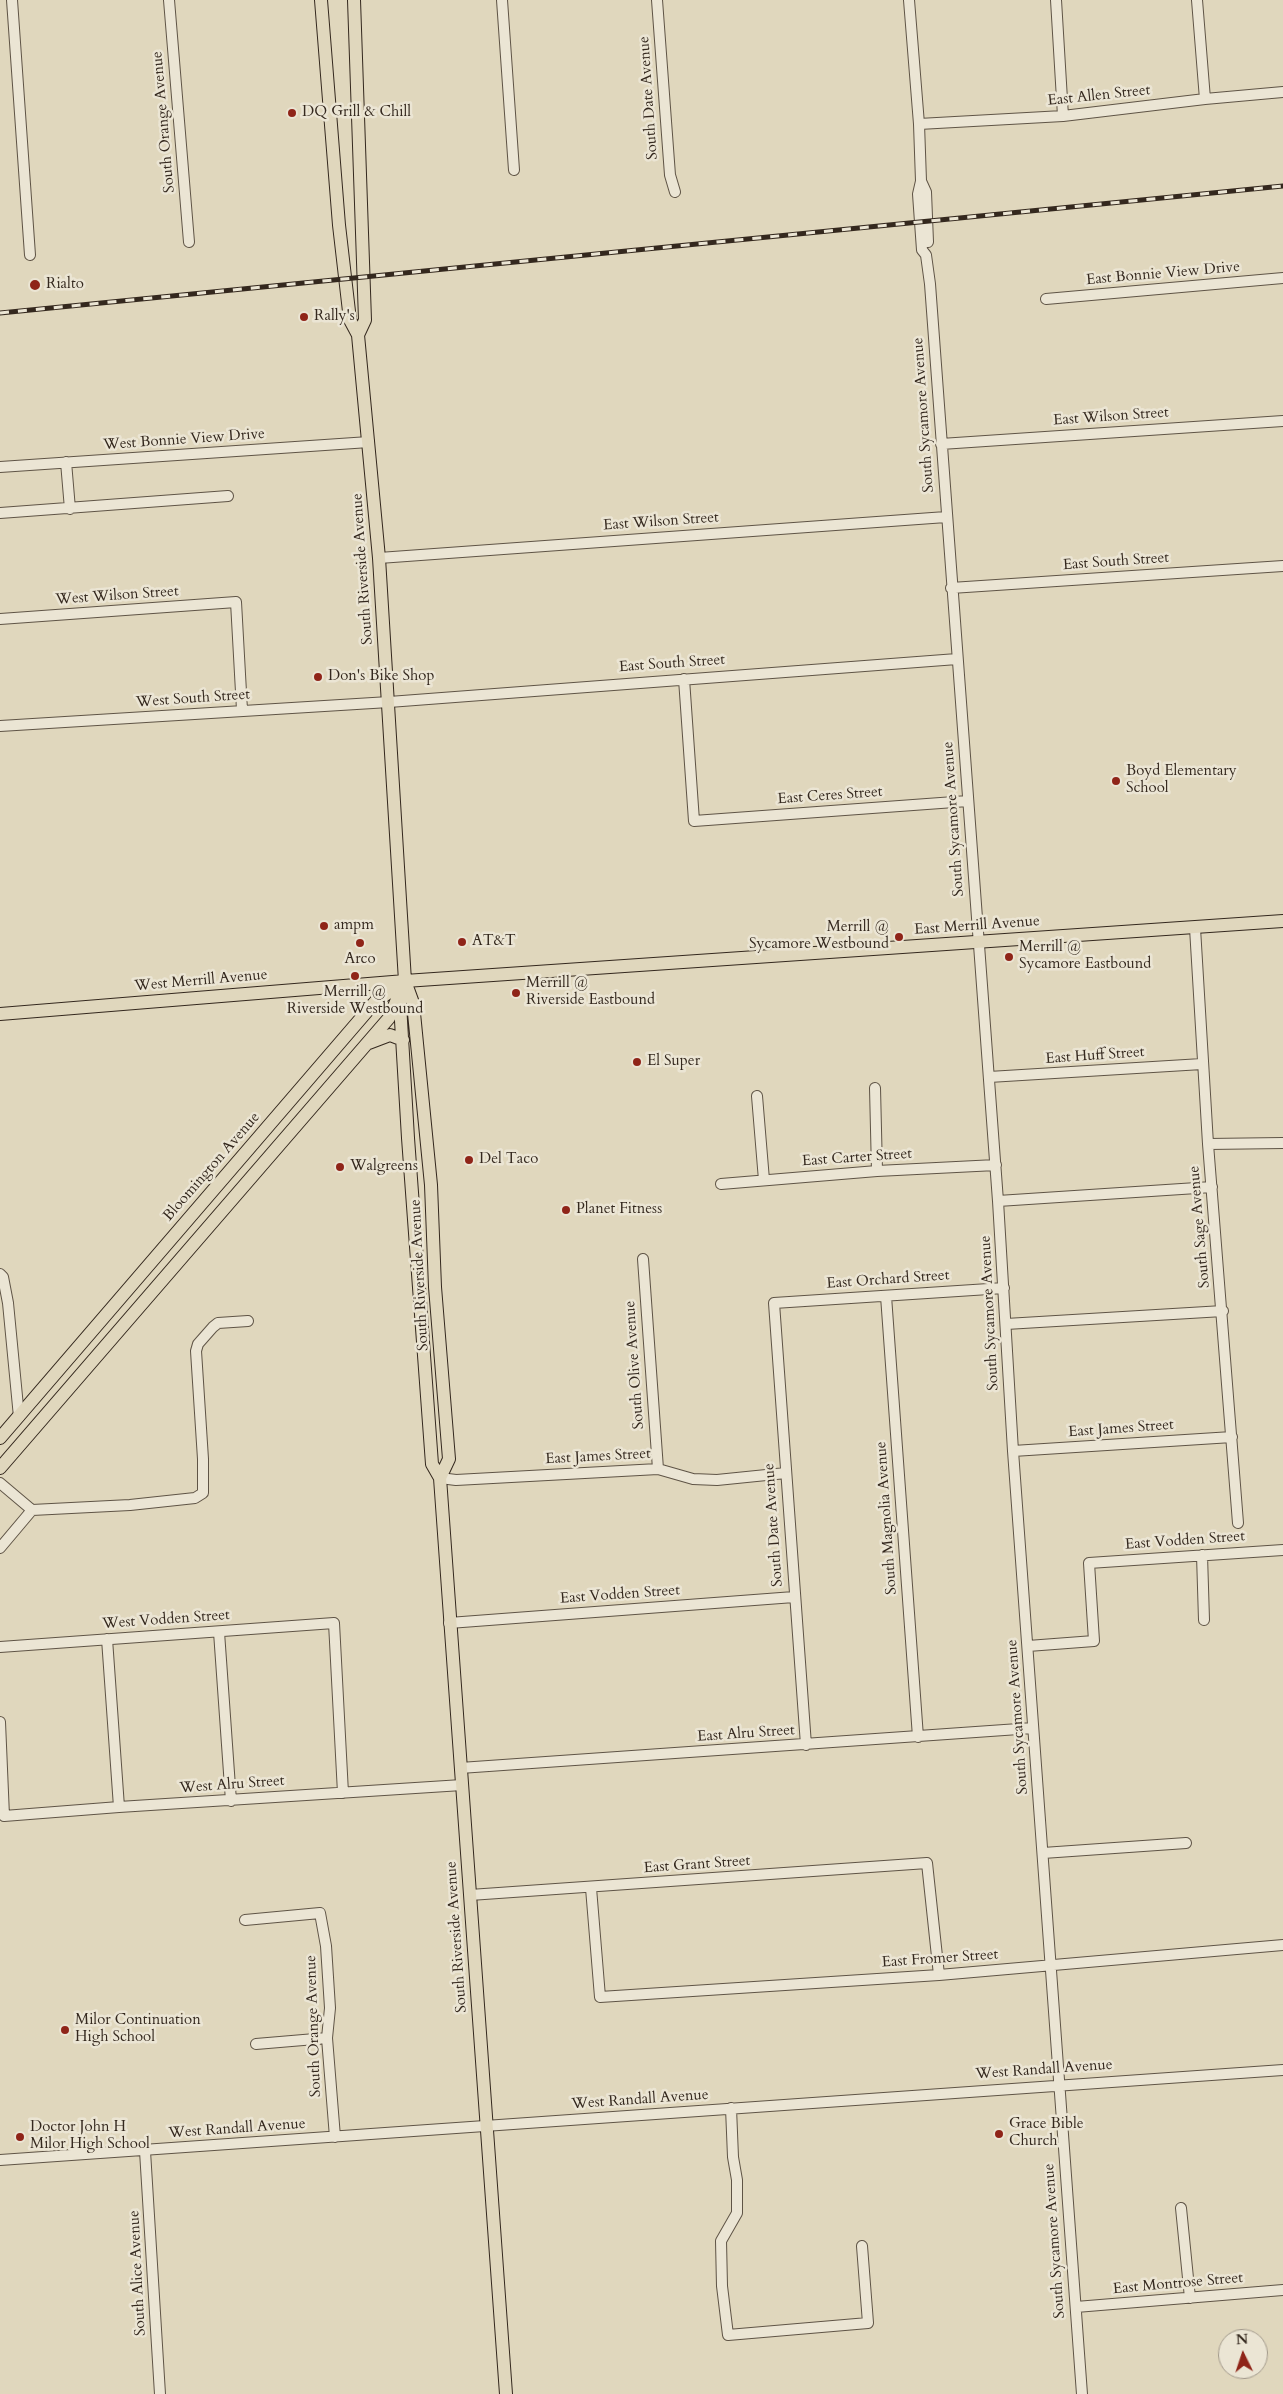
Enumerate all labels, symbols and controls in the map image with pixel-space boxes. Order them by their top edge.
street label: South Date Avenue [636,36,662,160]
street label: South Orange Avenue [149,50,179,194]
street label: East Allen Street [1047,82,1151,110]
place label: DQ Grill & Chill [302,104,411,122]
marker: DQ Grill & Chill [286,107,298,119]
street label: East Bonnie View Drive [1085,258,1241,290]
place label: Rialto [46,276,84,294]
marker: Rialto [28,278,42,292]
place label: Rally's [314,308,355,326]
marker: Rally's [298,311,310,323]
street label: South Sycamore Avenue [910,337,938,493]
street label: East Wilson Street [1053,404,1169,430]
street label: West Bonnie View Drive [103,425,265,455]
street label: South Riverside Avenue [349,493,377,645]
street label: East Wilson Street [603,509,719,535]
street label: East South Street [1062,549,1170,575]
street label: West Wilson Street [55,583,179,609]
street label: East South Street [618,651,726,677]
place label: Don's Bike Shop [328,668,434,686]
marker: Don's Bike Shop [312,671,324,683]
street label: West South Street [135,686,251,712]
street label: South Sycamore Avenue [940,741,968,897]
place label: Boyd Elementary School [1126,763,1237,798]
marker: Boyd Elementary School [1110,775,1122,787]
street label: East Ceres Street [777,783,883,809]
street label: East Merrill Avenue [914,913,1040,939]
place label: ampm [334,917,374,935]
place label: Merrill @ Sycamore Westbound [749,919,889,954]
marker: ampm [318,920,330,932]
marker: Merrill @ Sycamore Westbound [893,931,905,943]
place label: AT&T [472,933,516,951]
marker: AT&T [456,936,468,948]
marker: Arco [354,937,366,949]
place label: Merrill @ Sycamore Eastbound [1019,939,1151,974]
place label: Arco [344,951,376,969]
marker: Merrill @ Sycamore Eastbound [1003,951,1015,963]
street label: West Merrill Avenue [134,966,268,996]
marker: Merrill @ Riverside Westbound [349,970,361,982]
place label: Merrill @ Riverside Eastbound [526,975,655,1010]
place label: Merrill @ Riverside Westbound [287,984,423,1019]
marker: Merrill @ Riverside Eastbound [510,987,522,999]
street label: East Huff Street [1045,1044,1145,1068]
place label: El Super [647,1053,700,1071]
marker: El Super [631,1056,643,1068]
street label: Bloomington Avenue [160,1109,264,1225]
street label: East Carter Street [801,1145,913,1171]
place label: Del Taco [479,1151,538,1169]
marker: Del Taco [463,1154,475,1166]
place label: Walgreens [350,1158,418,1176]
marker: Walgreens [334,1161,346,1173]
street label: South Sage Avenue [1186,1165,1214,1289]
street label: South Riverside Avenue [407,1199,433,1351]
place label: Planet Fitness [576,1201,662,1219]
marker: Planet Fitness [560,1204,572,1216]
street label: South Sycamore Avenue [977,1235,1003,1391]
street label: East Orchard Street [826,1267,950,1293]
street label: South Olive Avenue [622,1300,648,1430]
street label: East James Street [1068,1416,1174,1442]
street label: South Magnolia Avenue [873,1441,901,1595]
street label: East James Street [545,1445,651,1469]
street label: South Date Avenue [761,1463,787,1587]
street label: East Vodden Street [1124,1528,1246,1554]
street label: East Vodden Street [559,1582,681,1608]
street label: West Vodden Street [102,1607,230,1633]
street label: South Sycamore Avenue [1004,1639,1032,1795]
street label: East Alru Street [697,1722,795,1746]
street label: West Alru Street [179,1772,285,1798]
street label: East Grant Street [643,1852,751,1878]
street label: South Riverside Avenue [443,1861,471,2013]
street label: East Fromer Street [881,1946,999,1972]
street label: South Orange Avenue [303,1955,325,2097]
place label: Milor Continuation High School [75,2012,201,2047]
marker: Milor Continuation High School [59,2024,71,2036]
street label: West Randall Avenue [975,2056,1113,2084]
street label: West Randall Avenue [571,2086,709,2114]
street label: West Randall Avenue [168,2115,306,2143]
place label: Grace Bible Church [1009,2116,1084,2151]
place label: Doctor John H Milor High School [30,2119,150,2154]
marker: Grace Bible Church [993,2128,1005,2140]
marker: Doctor John H Milor High School [14,2131,26,2143]
street label: South Sycamore Avenue [1041,2163,1069,2319]
street label: South Alice Avenue [126,2210,150,2336]
street label: East Montrose Street [1112,2269,1244,2299]
north arrow [1218,2329,1268,2379]
text: N [1235,2330,1249,2349]

